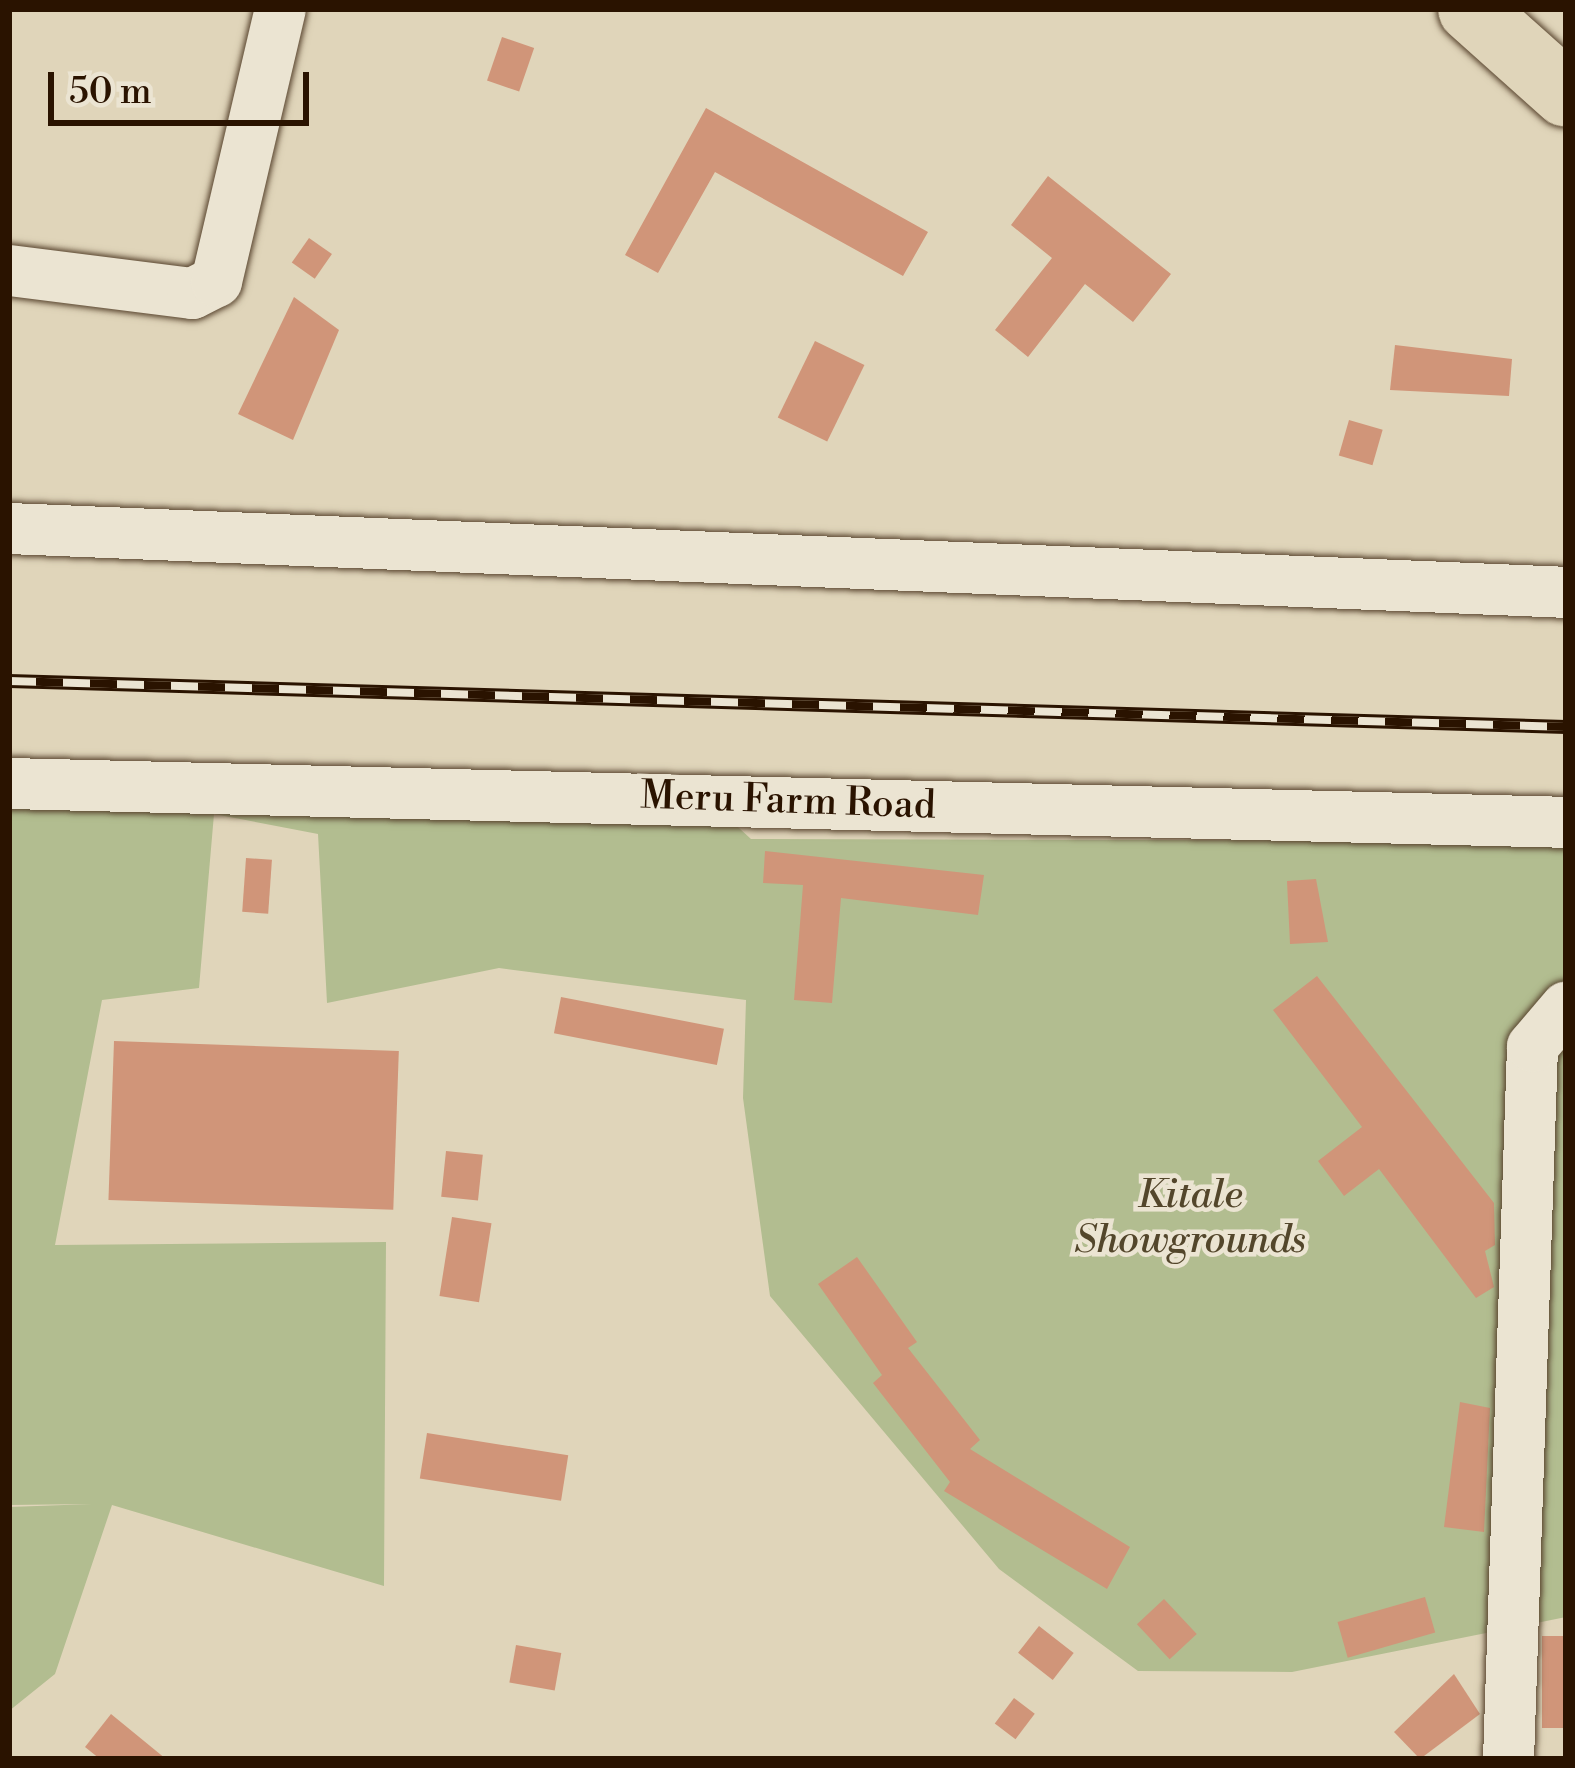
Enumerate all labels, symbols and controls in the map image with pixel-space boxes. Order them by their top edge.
scale bar [54,48,315,122]
text: 50 m [69,70,152,115]
street label: Meru Farm Road [640,773,936,831]
park label: Kitale Showgrounds [1074,1174,1306,1265]

